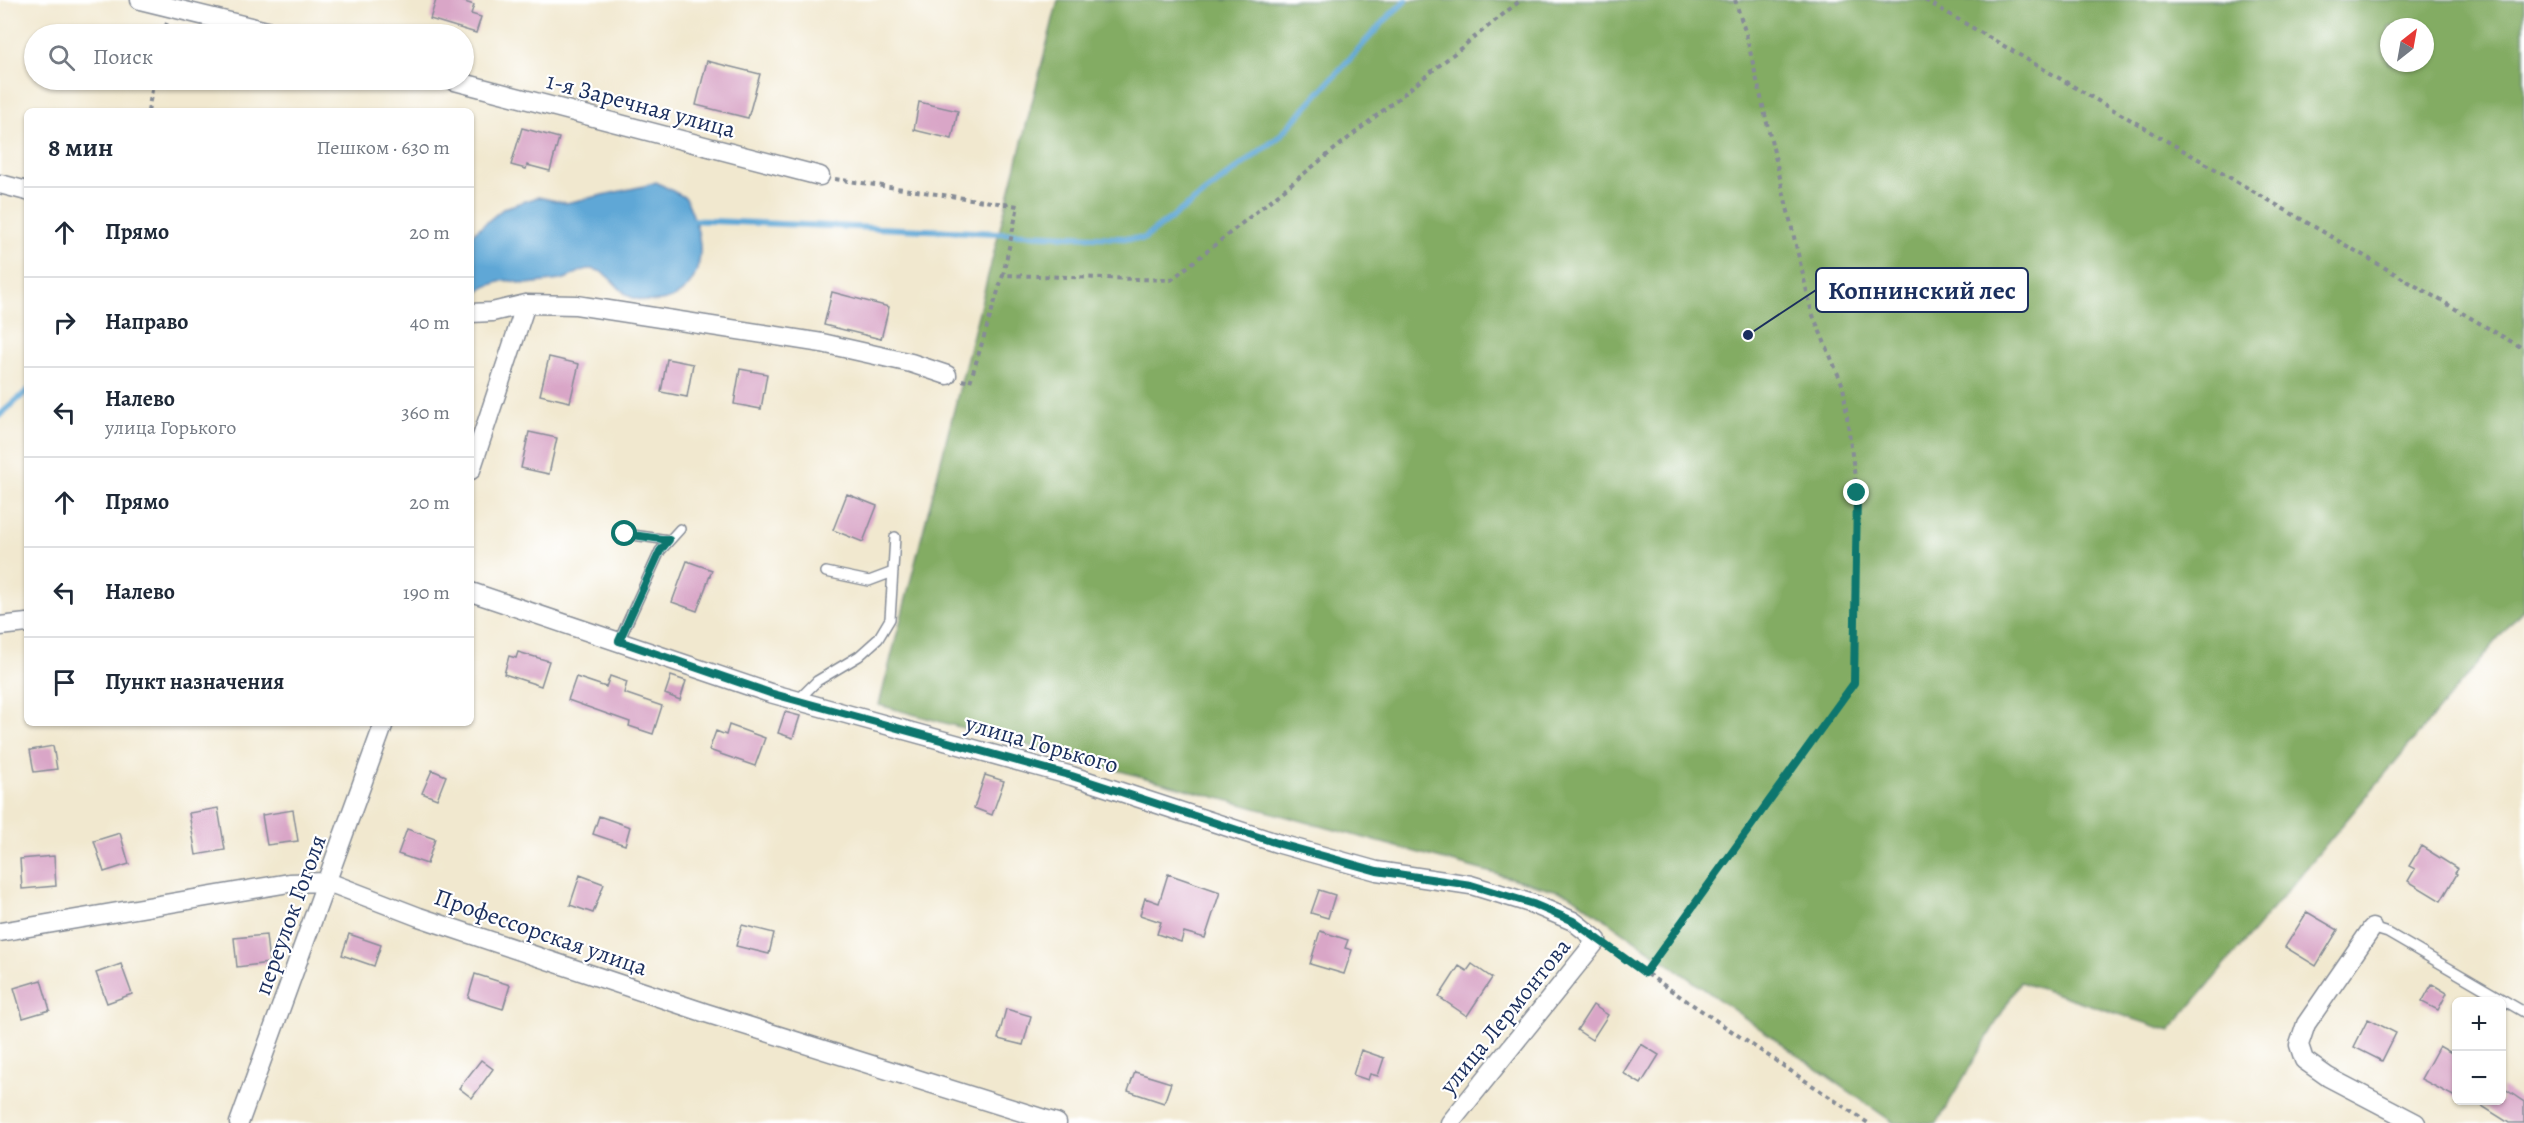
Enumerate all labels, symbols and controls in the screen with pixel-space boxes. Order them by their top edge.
north arrow [2380,18,2434,72]
search box [24,24,474,90]
icon: search [45,41,78,74]
text: Поиск [93,42,153,72]
street label: 1-я Заречная улица [543,64,739,146]
text: 8 мин [48,130,113,165]
text: Пешком · 630 m [317,134,450,161]
icon: ahead [48,216,81,249]
text: Прямо [105,217,169,247]
text: 20 m [409,219,450,246]
callout: Копнинский лес [1816,268,2028,312]
text: Копнинский лес [1828,273,2016,308]
icon: right [48,306,81,339]
text: Направо [105,307,188,337]
text: 40 m [410,309,450,336]
text: Налево [105,384,175,414]
icon: left [48,396,81,429]
text: 360 m [401,399,450,426]
text: улица Горького [105,414,236,441]
route end [1843,479,1869,505]
icon: ahead [48,486,81,519]
text: Прямо [105,487,169,517]
text: 20 m [409,489,450,516]
route start [611,520,637,546]
icon: left [48,576,81,609]
text: Налево [105,577,175,607]
text: 190 m [403,579,450,606]
icon: arrive [48,666,81,699]
text: Пункт назначения [105,667,284,697]
street label: улица Горького [961,707,1122,781]
street label: переулок Гоголя [246,830,334,1000]
street label: Профессорская улица [430,881,652,983]
street label: улица Лермонтова [1431,931,1578,1102]
map controls [2452,997,2506,1105]
button: + [2452,997,2506,1051]
button: − [2452,1051,2506,1105]

